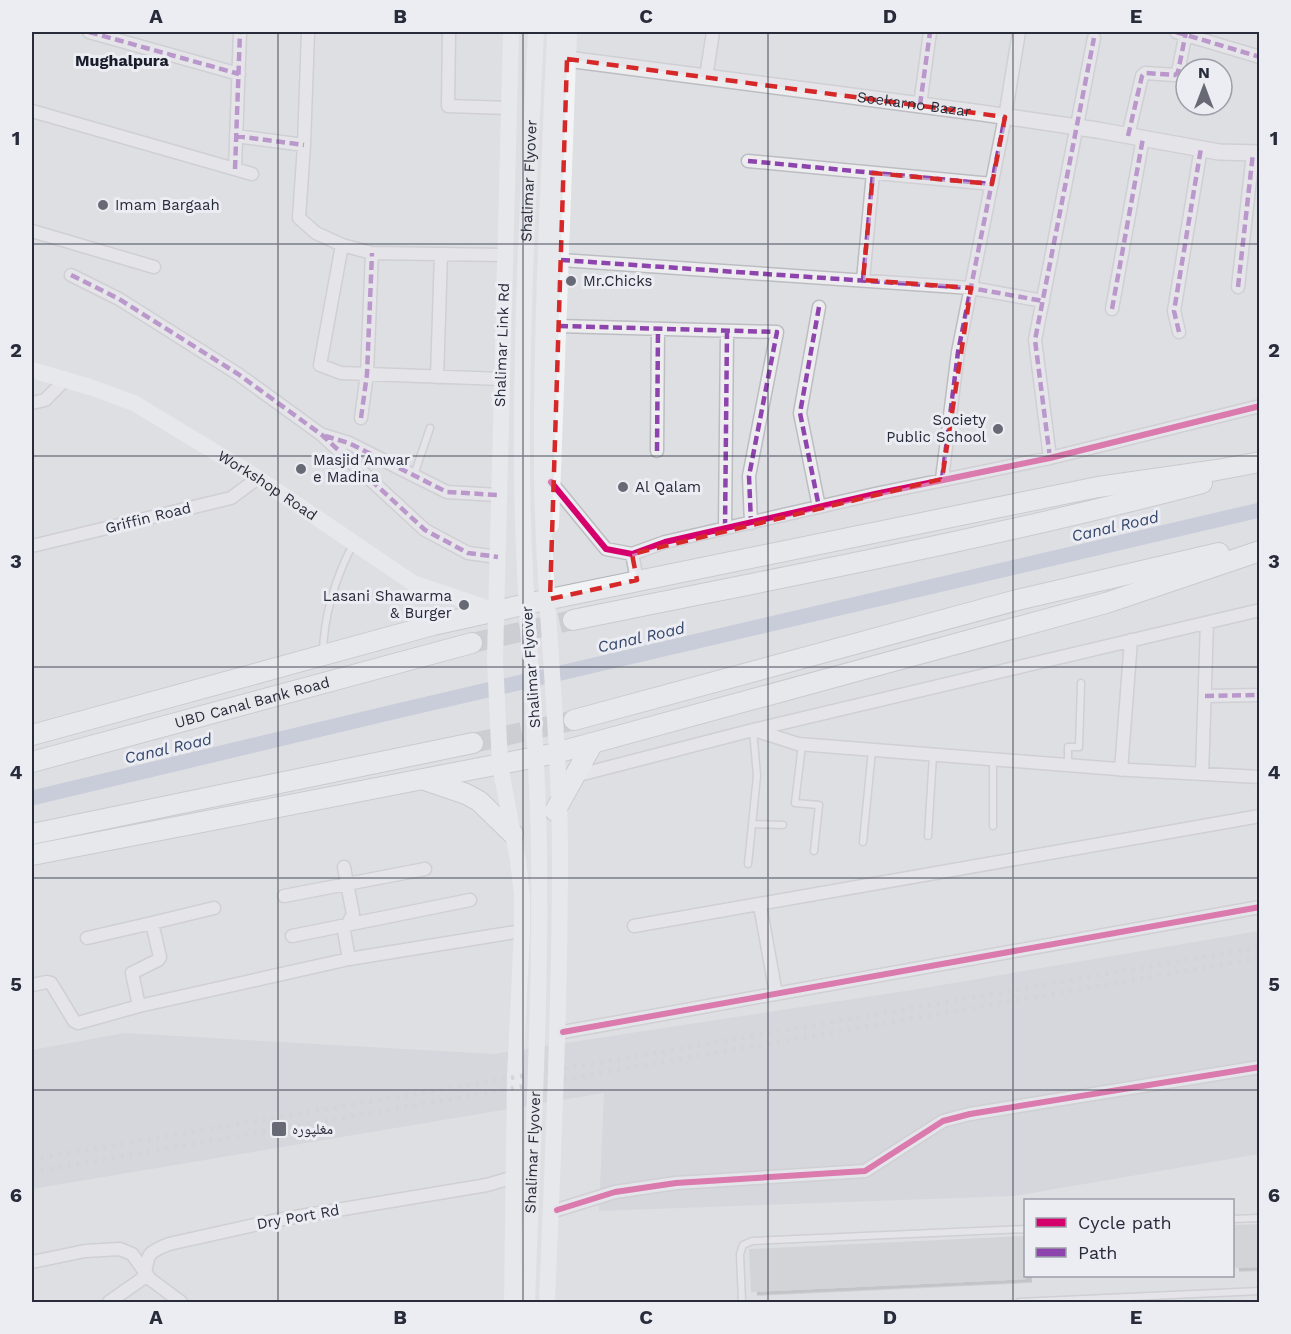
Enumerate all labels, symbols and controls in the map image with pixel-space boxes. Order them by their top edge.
text: A [149,4,163,28]
text: B [393,4,407,28]
text: C [639,4,653,28]
text: D [883,4,897,28]
text: E [1130,4,1142,28]
district label: Mughalpura [75,51,170,70]
north arrow [1174,57,1234,117]
text: N [1198,63,1210,82]
street label: Soekarno Bazar [856,88,972,120]
street label: Shalimar Flyover [517,119,541,242]
text: 1 [12,126,20,150]
text: 1 [1270,126,1278,150]
place label: Imam Bargaah [115,196,220,214]
marker: Imam Bargaah [96,198,110,212]
place label: Mr.Chicks [583,272,652,290]
marker: Mr.Chicks [564,274,578,288]
street label: Shalimar Link Rd [491,283,513,407]
text: 2 [10,338,22,362]
text: 2 [1268,338,1280,362]
place label: Society Public School [886,411,986,446]
marker: Society Public School [991,422,1005,436]
street label: Workshop Road [214,447,320,524]
place label: Masjid Anwar e Madina [313,451,410,486]
marker: Masjid Anwar e Madina [294,462,308,476]
place label: Al Qalam [635,478,701,496]
marker: Al Qalam [616,480,630,494]
street label: Griffin Road [103,499,193,537]
water label: Canal Road [1070,507,1162,546]
text: 3 [10,549,22,573]
text: 3 [1268,549,1280,573]
place label: Lasani Shawarma & Burger [323,587,453,622]
marker: Lasani Shawarma & Burger [457,598,471,612]
street label: Shalimar Flyover [518,605,544,729]
water label: Canal Road [596,618,688,657]
street label: UBD Canal Bank Road [173,673,332,732]
water label: Canal Road [123,729,215,768]
text: 4 [10,760,23,784]
text: 4 [1268,760,1281,784]
text: 5 [10,972,22,996]
text: 5 [1268,972,1280,996]
street label: Shalimar Flyover [521,1091,544,1214]
marker: مغلپورہ [270,1120,288,1138]
place label: مغلپورہ [292,1120,333,1138]
text: 6 [10,1183,22,1207]
text: 6 [1268,1183,1280,1207]
legend [1024,1199,1234,1277]
street label: Dry Port Rd [255,1201,341,1233]
text: Cycle path [1078,1212,1172,1233]
text: Path [1078,1242,1118,1263]
text: A [149,1305,163,1329]
text: B [393,1305,407,1329]
text: C [639,1305,653,1329]
text: D [883,1305,897,1329]
text: E [1130,1305,1142,1329]

